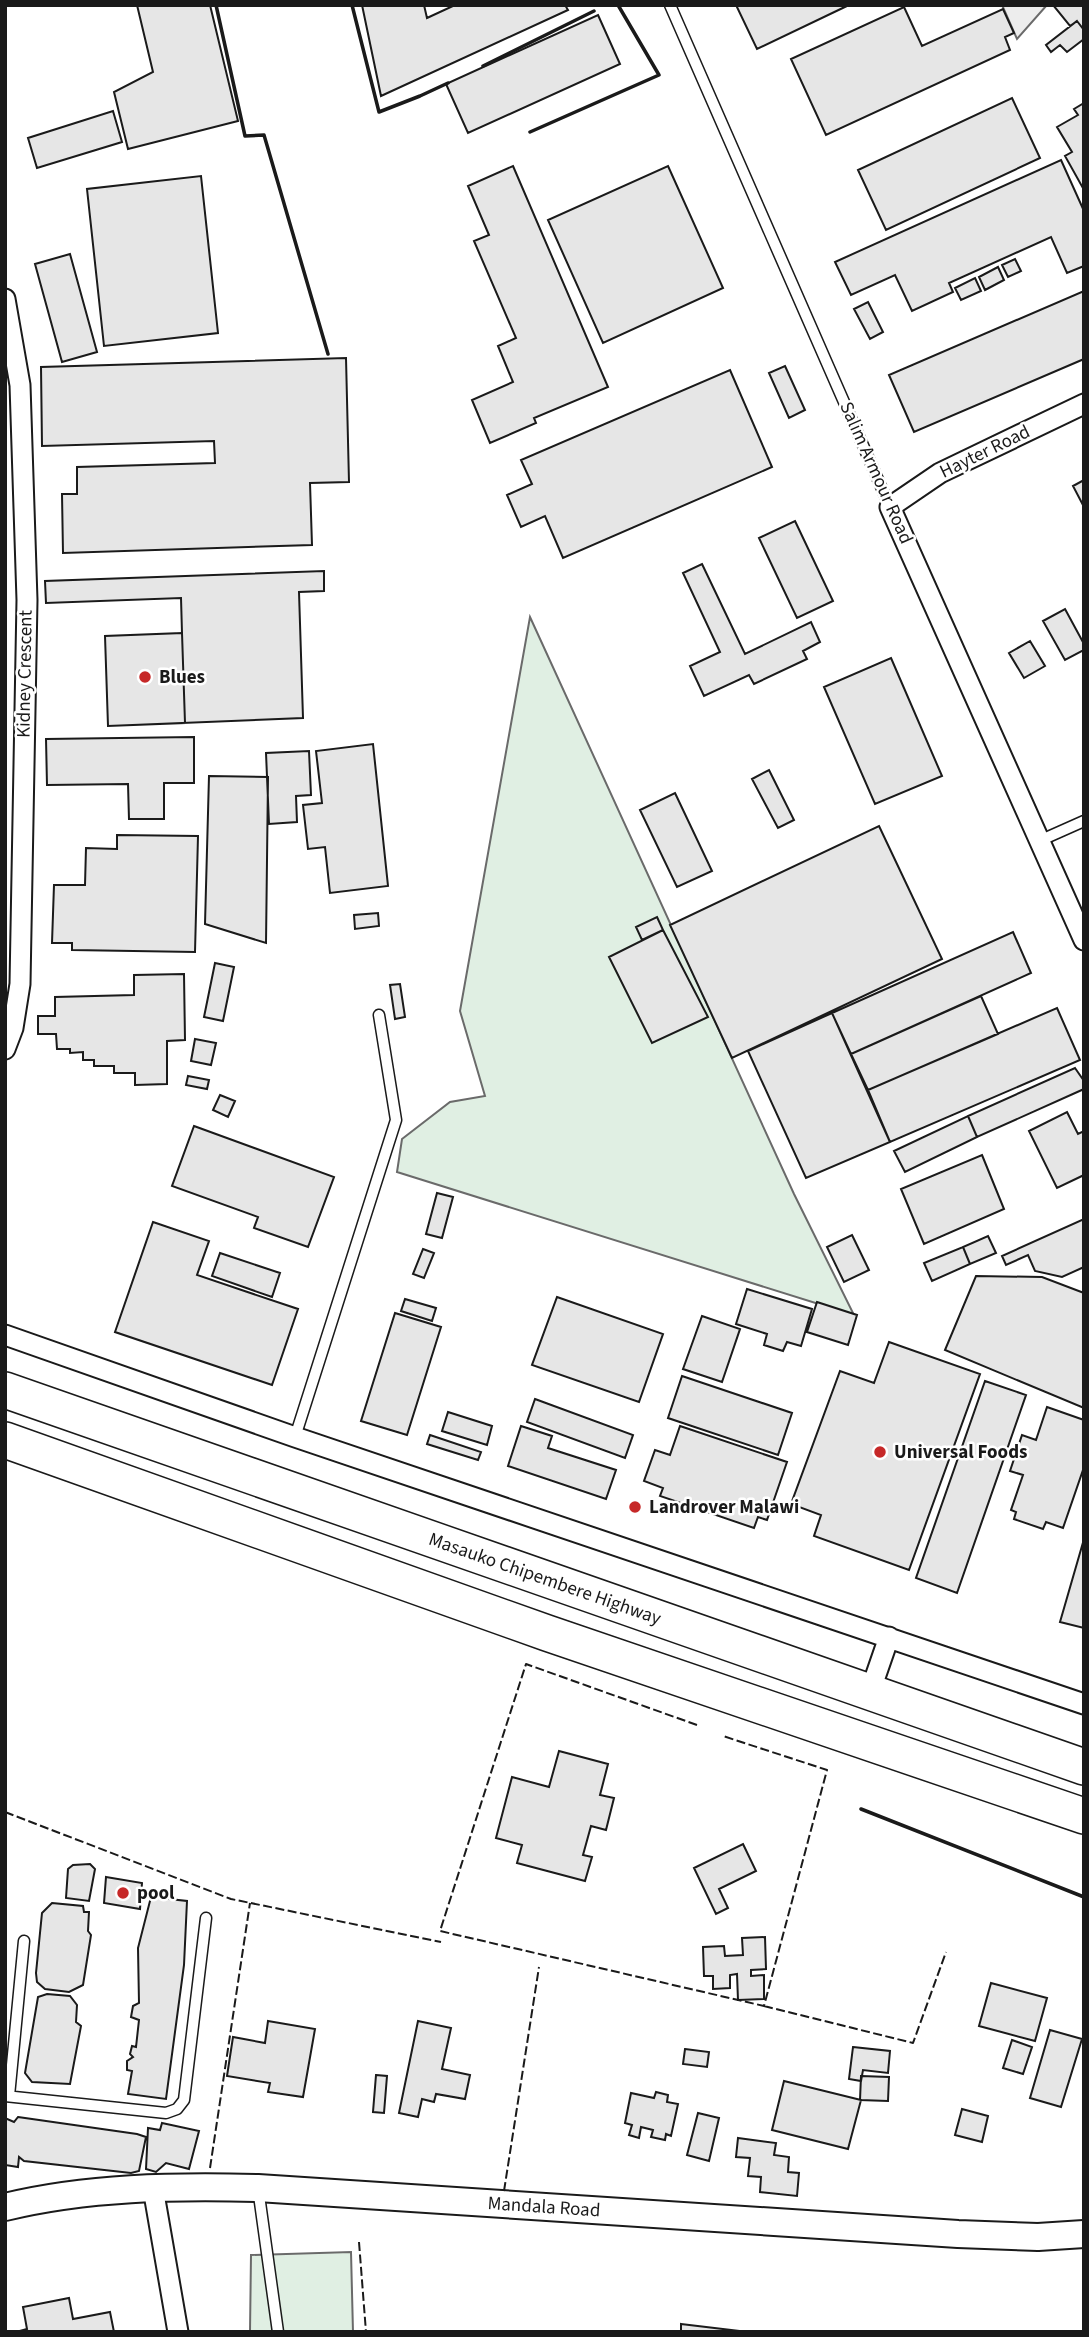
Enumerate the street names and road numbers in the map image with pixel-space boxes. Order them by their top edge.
street label: Salim Armour Road [832,398,920,548]
street label: Hayter Road [935,418,1035,486]
street label: Kidney Crescent [10,609,40,738]
street label: Masauko Chipembere Highway [425,1526,665,1632]
street label: Mandala Road [487,2190,601,2224]

